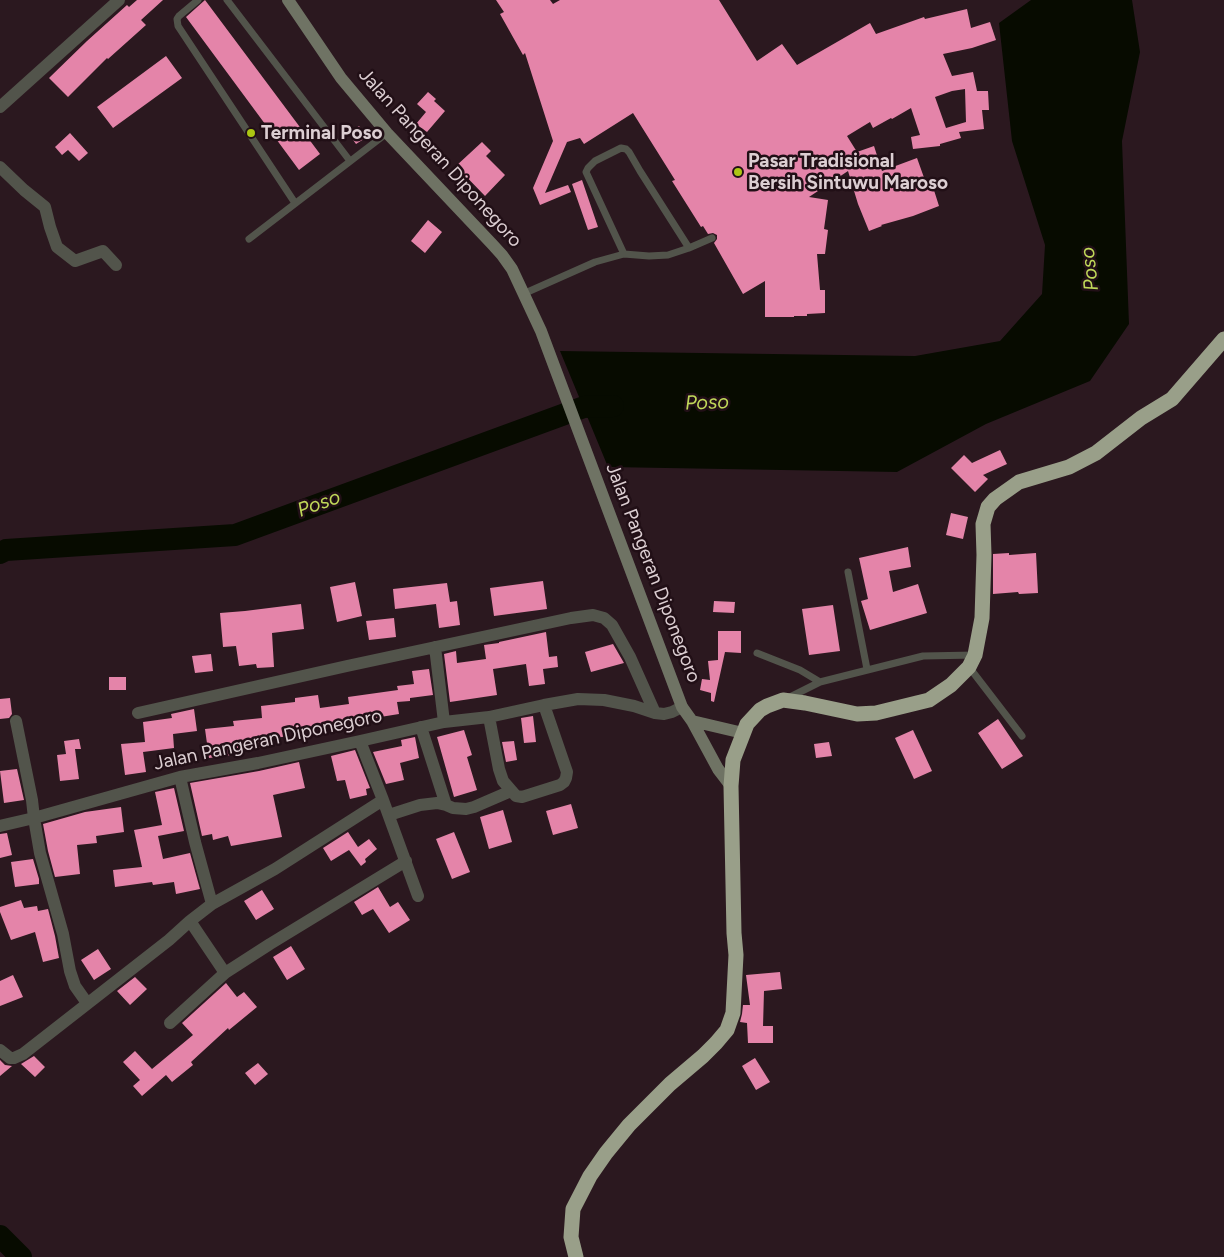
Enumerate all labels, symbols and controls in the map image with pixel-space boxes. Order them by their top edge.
street label: Jalan Pangeran Diponegoro [354,64,526,252]
place label: Terminal Poso [261,122,382,144]
marker: Terminal Poso [245,127,257,139]
place label: Pasar Tradisional Bersih Sintuwu Maroso [748,150,948,194]
marker: Pasar Tradisional Bersih Sintuwu Maroso [732,166,744,178]
water label: Poso [1076,246,1104,292]
water label: Poso [685,390,729,416]
street label: Jalan Pangeran Diponegoro [601,460,705,686]
water label: Poso [294,485,344,523]
street label: Jalan Pangeran Diponegoro [152,705,384,775]

